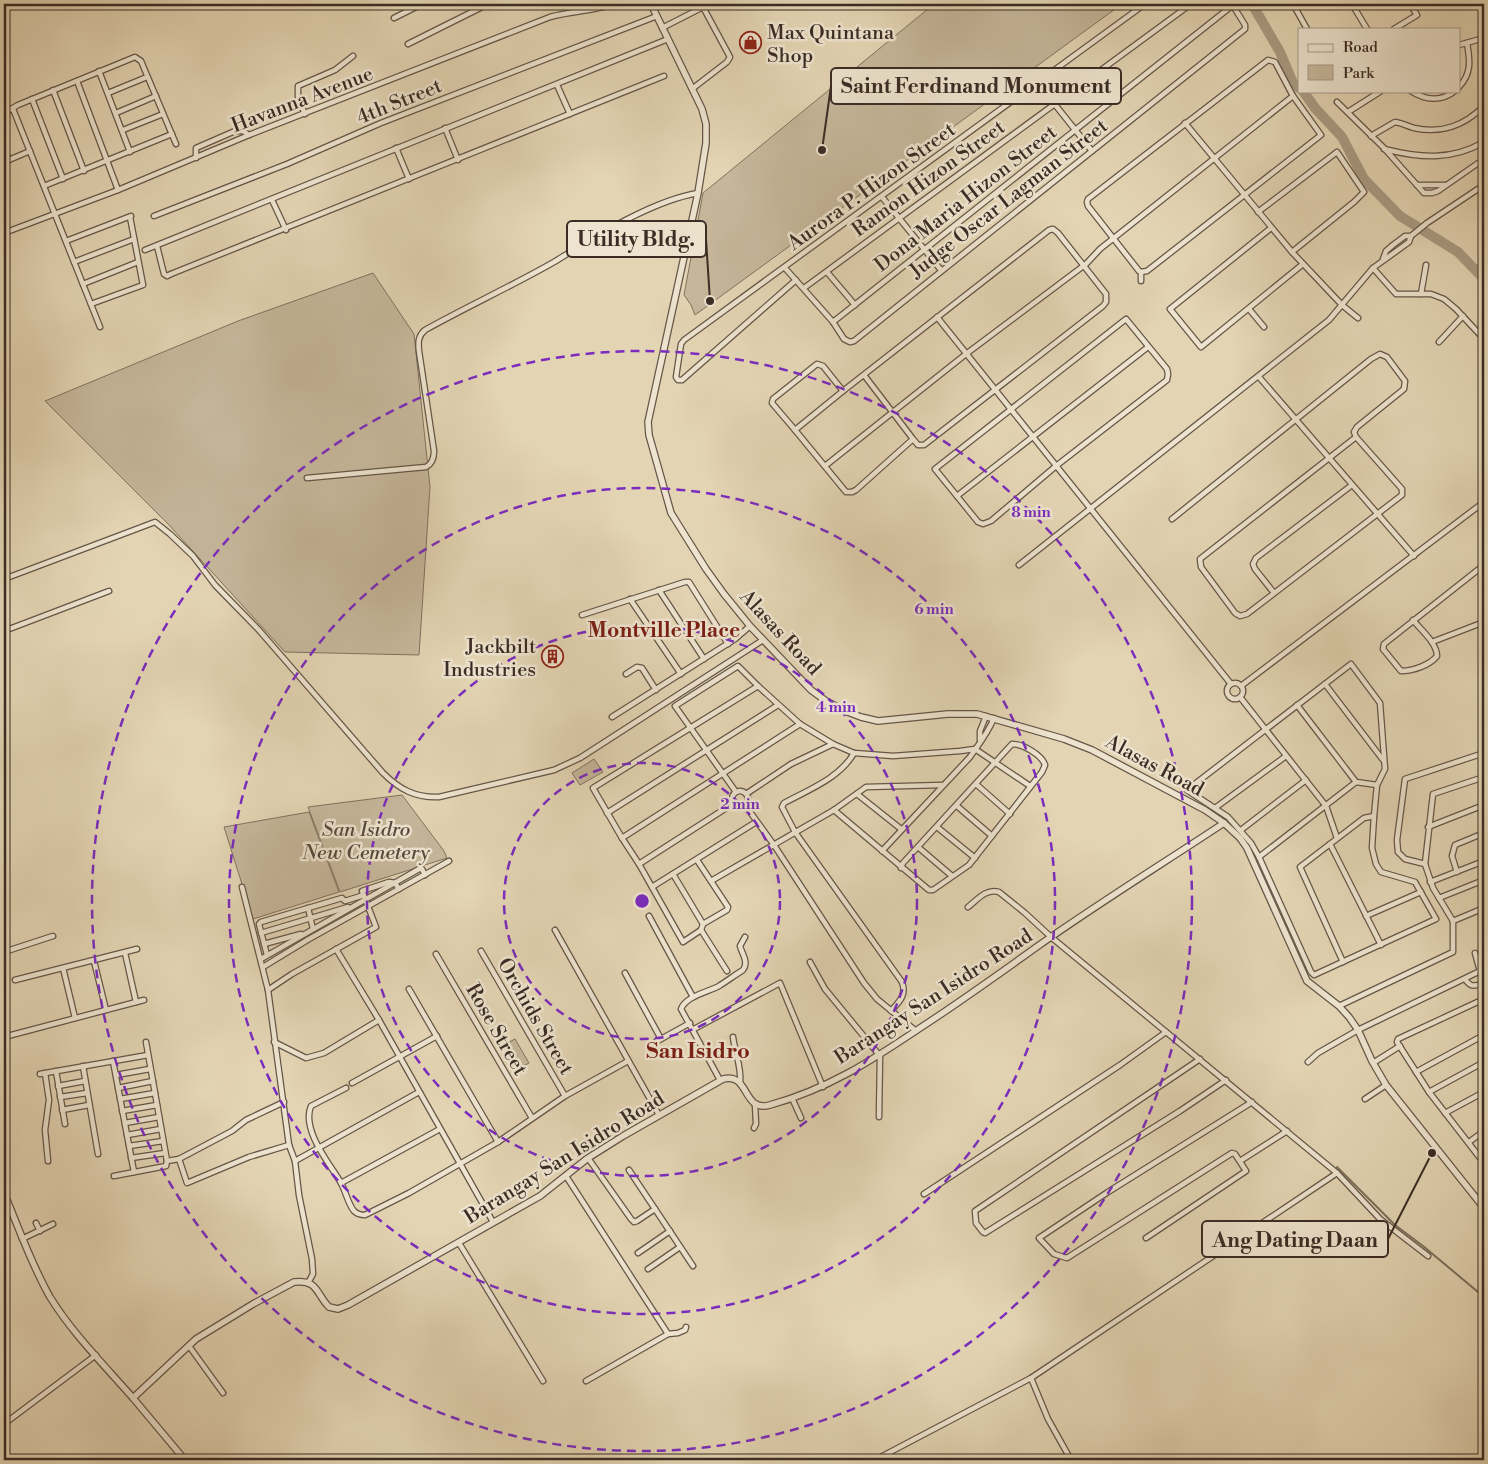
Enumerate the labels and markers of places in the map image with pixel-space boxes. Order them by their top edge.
place label: Max Quintana Shop [767,21,895,69]
shop icon: Max Quintana Shop [739,31,763,55]
callout: Saint Ferdinand Monument [831,68,1121,104]
callout: Utility Bldg. [567,221,706,257]
place label: Jackbilt Industries [443,635,536,683]
building icon: Jackbilt Industries [540,645,564,669]
centre of rings [633,892,651,910]
callout: Ang Dating Daan [1202,1221,1388,1257]

